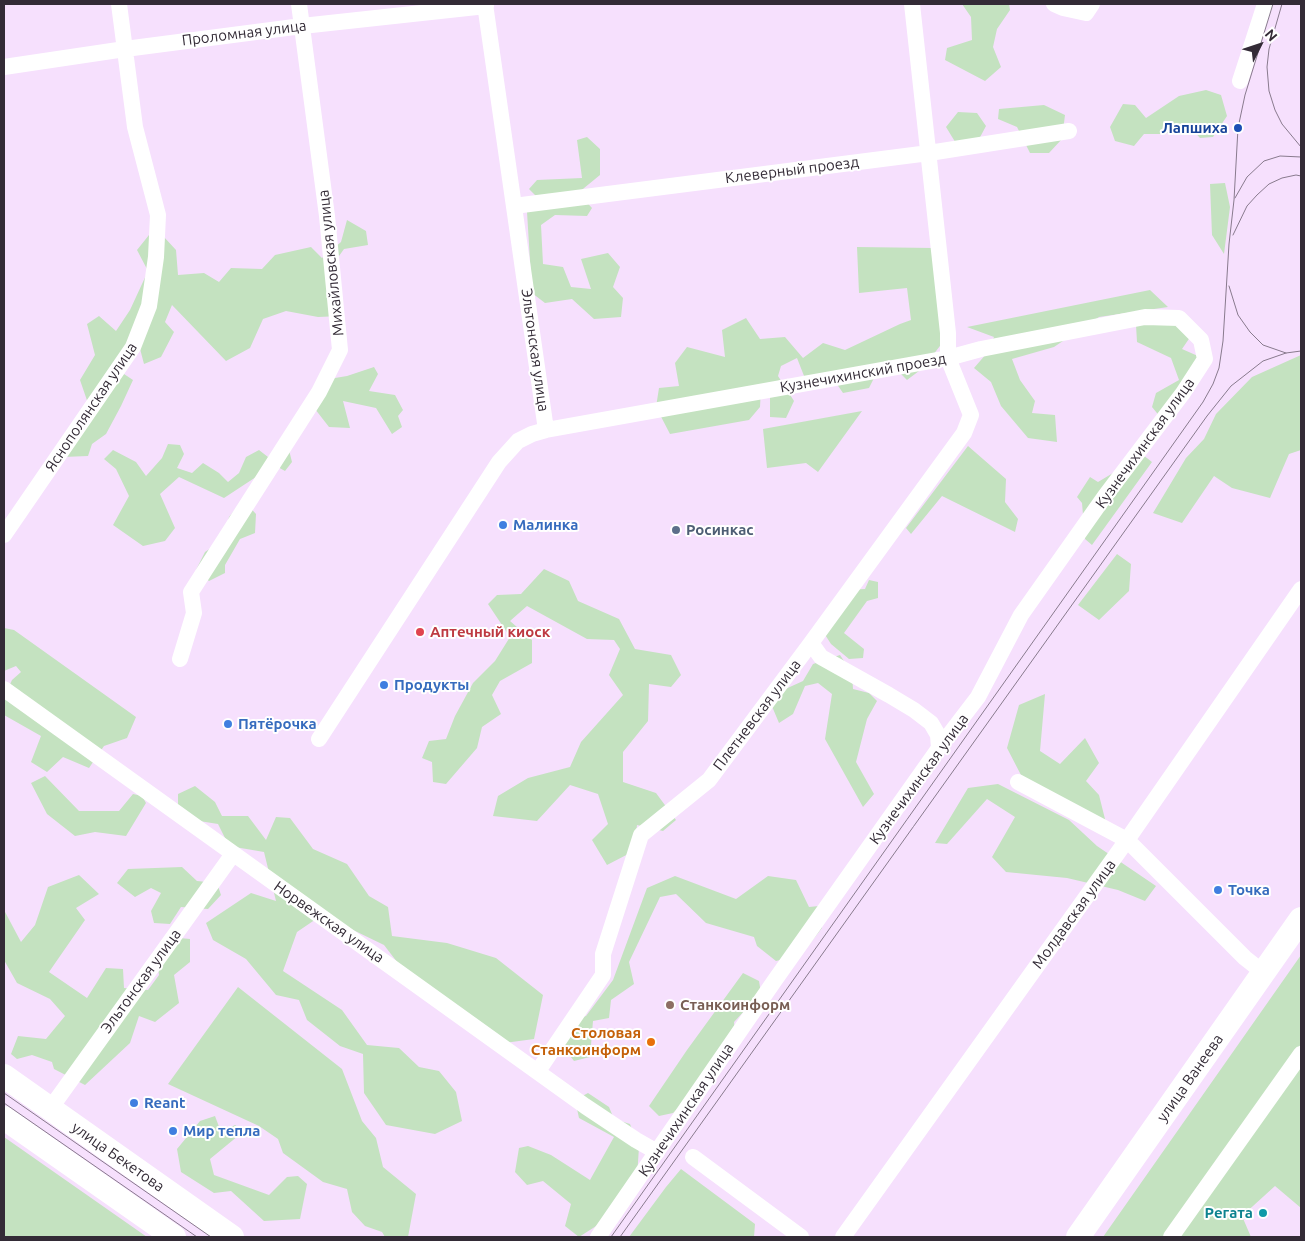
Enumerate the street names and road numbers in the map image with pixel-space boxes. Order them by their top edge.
street label: Проломная улица [181,16,307,50]
street label: Клеверный проезд [724,153,860,187]
street label: Михайловская улица [314,189,348,337]
street label: Эльтонская улица [517,287,553,413]
street label: Яснополянская улица [41,339,141,475]
street label: Кузнечихинский проезд [779,350,947,396]
street label: Кузнечихинская улица [1092,374,1198,512]
street label: Плетневская улица [709,656,805,774]
street label: Кузнечихинская улица [866,710,972,848]
street label: Молдавская улица [1028,856,1120,972]
street label: Норвежская улица [270,877,388,967]
street label: Эльтонская улица [97,925,185,1037]
street label: улица Ванеева [1153,1031,1227,1125]
street label: Кузнечихинская улица [635,1040,737,1180]
street label: улица Бекетова [68,1118,168,1196]

